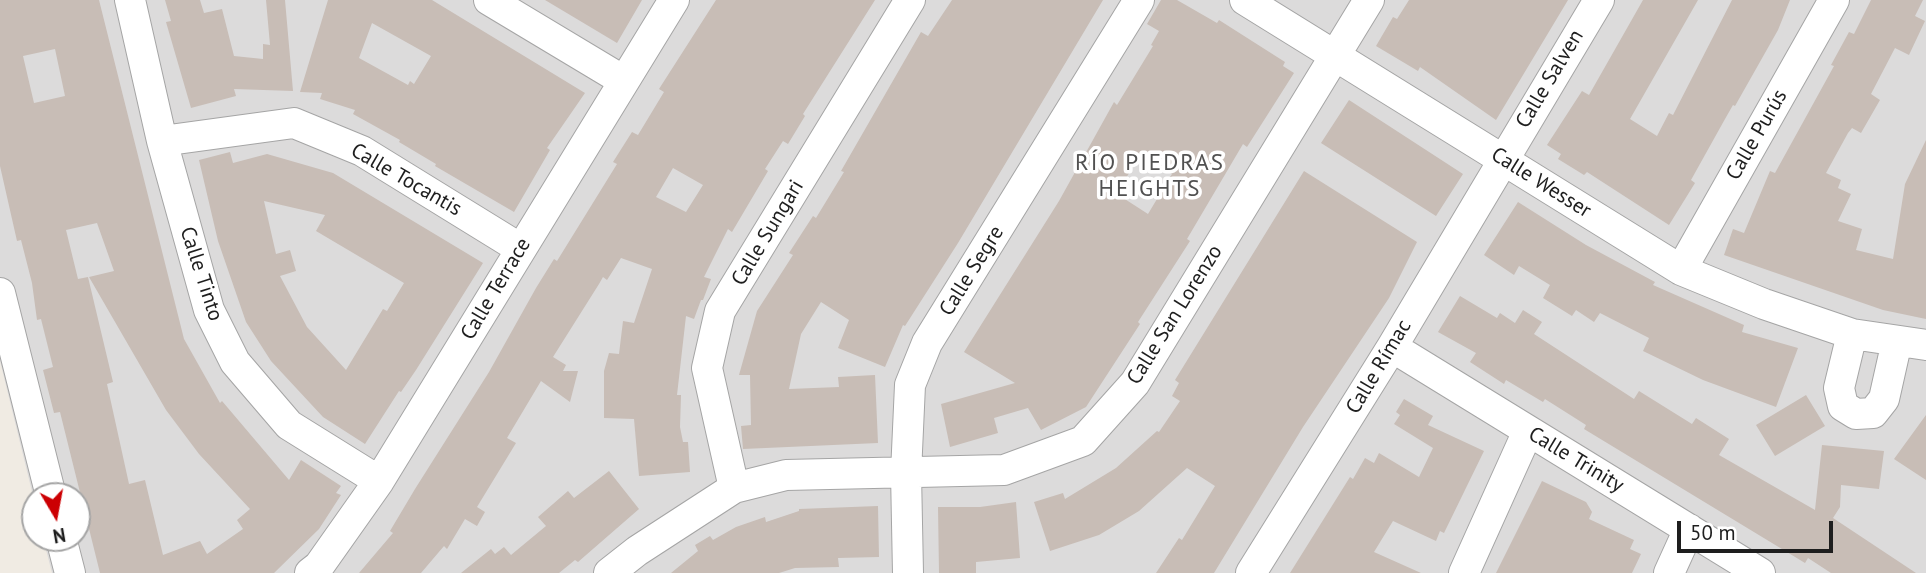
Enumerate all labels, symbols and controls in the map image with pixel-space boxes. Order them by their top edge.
street label: Calle Salven [1511,25,1589,133]
street label: Calle Purús [1721,85,1793,185]
street label: Calle Tocantis [346,138,466,222]
street label: Calle Wesser [1486,142,1596,224]
district label: RÍO PIEDRAS HEIGHTS [1076,149,1224,203]
street label: Calle Sungari [727,176,809,290]
street label: Calle Segre [934,221,1010,321]
street label: Calle Tinto [174,224,228,324]
street label: Calle Terrace [456,233,536,345]
street label: Calle San Lorenzo [1122,241,1228,389]
street label: Calle Rímac [1341,315,1417,419]
street label: Calle Trinity [1524,422,1628,498]
north arrow [21,482,91,552]
scale bar [1681,506,1837,550]
text: 50 m [1690,519,1736,546]
text: N [51,523,68,549]

